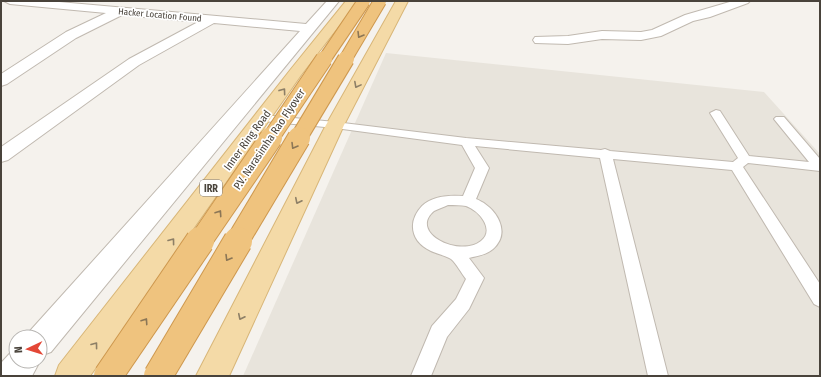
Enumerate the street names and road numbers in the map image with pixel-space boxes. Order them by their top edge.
street label: Hacker Location Found [118,6,202,24]
street label: P.V. Narasimha Rao Flyover [231,86,308,192]
street label: Inner Ring Road [221,108,274,173]
road number: IRR [200,180,222,196]

